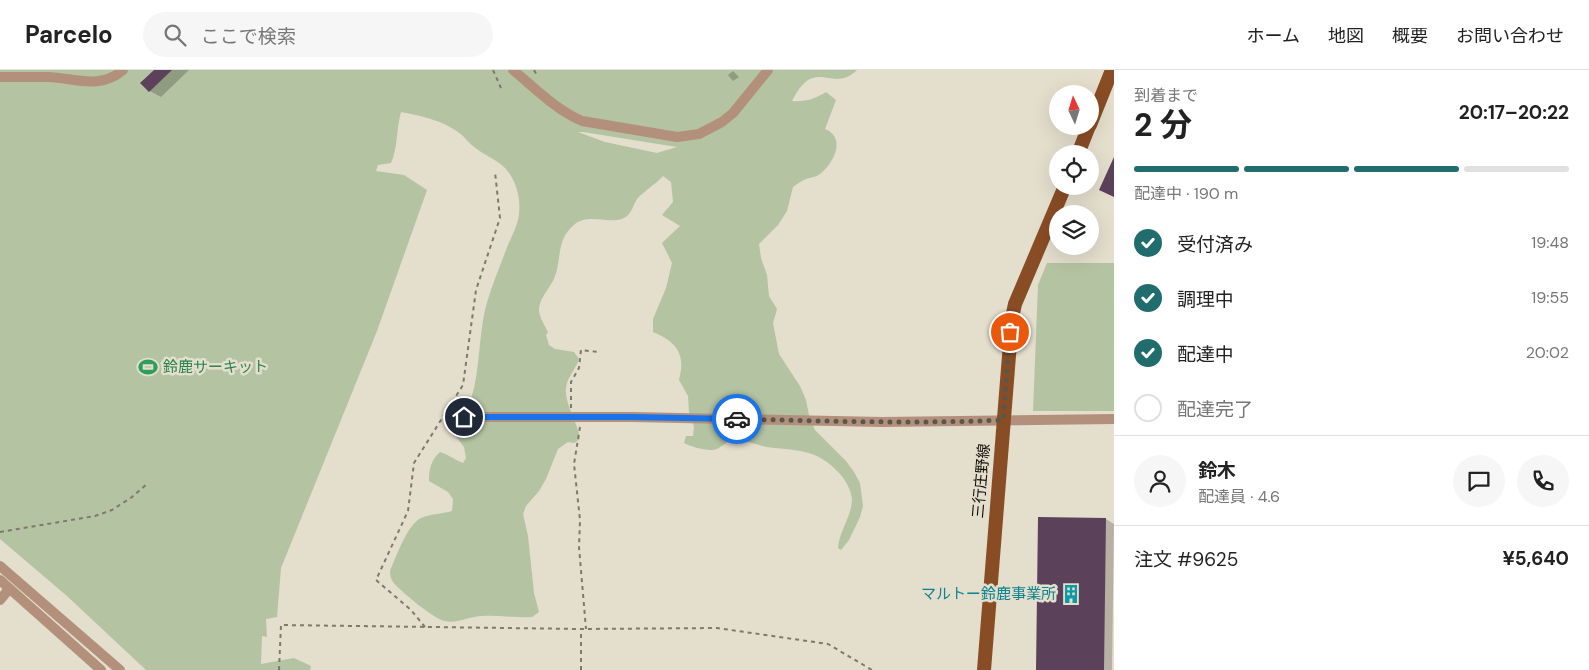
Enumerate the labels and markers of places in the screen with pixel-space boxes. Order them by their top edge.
pin [989,311,1031,353]
sports icon: 鈴鹿サーキット [137,356,159,378]
place label: 鈴鹿サーキット [163,357,268,377]
pin [443,396,485,438]
building icon: マルトー鈴鹿事業所 [1060,583,1082,605]
place label: マルトー鈴鹿事業所 [921,584,1056,604]

